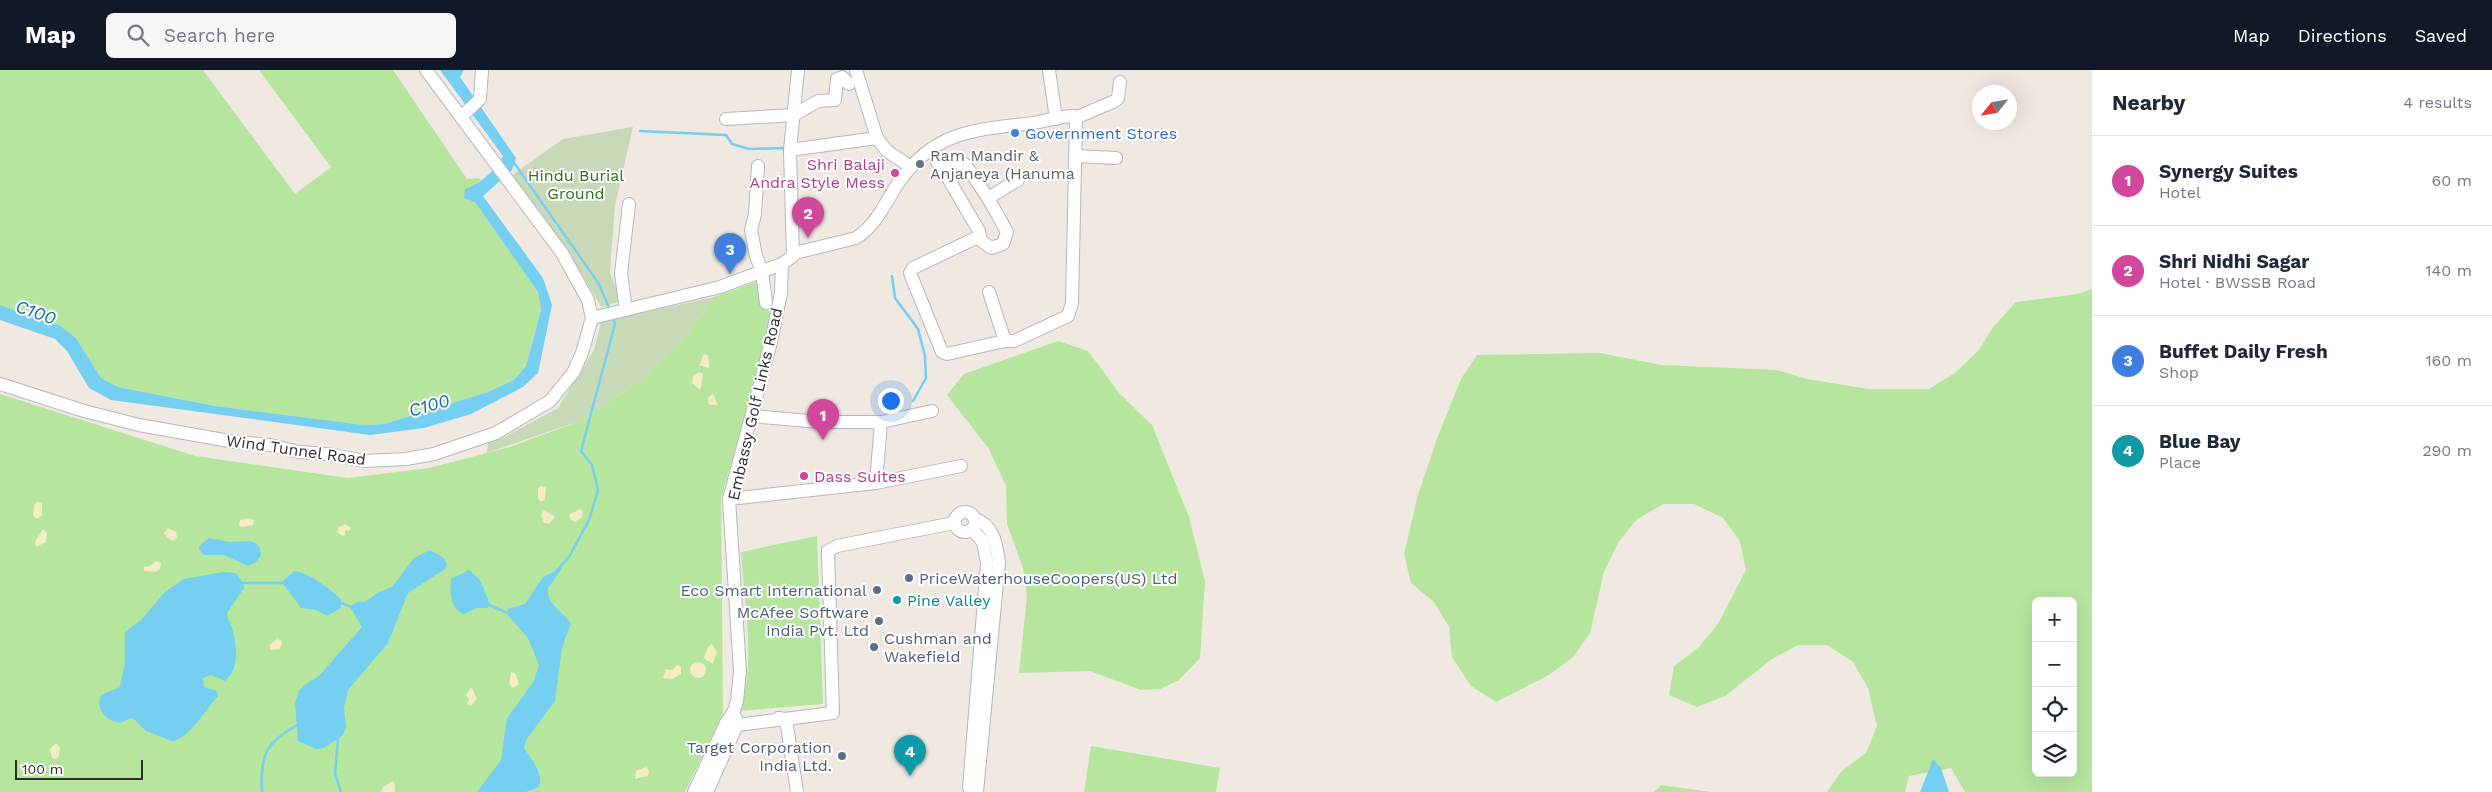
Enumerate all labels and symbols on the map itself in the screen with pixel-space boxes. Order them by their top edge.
north arrow [1972,85,2017,130]
place label: Government Stores [1025,124,1177,143]
marker: Government Stores [1009,127,1021,139]
place label: Ram Mandir & Anjaneya (Hanuma [930,146,1075,183]
place label: Shri Balaji Andra Style Mess [750,155,885,192]
marker: Ram Mandir & Anjaneya (Hanuma [914,158,926,170]
park label: Hindu Burial Ground [528,166,624,203]
marker: Shri Balaji Andra Style Mess [889,167,901,179]
pin: 2 [792,197,824,238]
pin: 3 [714,233,746,274]
water label: C100 [13,295,59,329]
street label: Embassy Golf Links Road [724,306,786,502]
your location [878,388,904,414]
water label: C100 [406,389,452,421]
pin: 1 [807,399,839,440]
street label: Wind Tunnel Road [225,431,367,469]
place label: Dass Suites [814,467,906,486]
marker: Dass Suites [798,470,810,482]
place label: PriceWaterhouseCoopers(US) Ltd [919,569,1177,588]
marker: PriceWaterhouseCoopers(US) Ltd [903,572,915,584]
place label: Eco Smart International [680,581,867,600]
marker: Eco Smart International [871,584,883,596]
place label: Pine Valley [907,591,991,610]
marker: Pine Valley [891,594,903,606]
place label: McAfee Software India Pvt. Ltd [737,603,869,640]
marker: McAfee Software India Pvt. Ltd [873,615,885,627]
place label: Cushman and Wakefield [884,629,992,666]
marker: Cushman and Wakefield [868,641,880,653]
pin: 4 [894,735,926,776]
place label: Target Corporation India Ltd. [687,738,832,775]
marker: Target Corporation India Ltd. [836,750,848,762]
scale bar [15,757,142,780]

